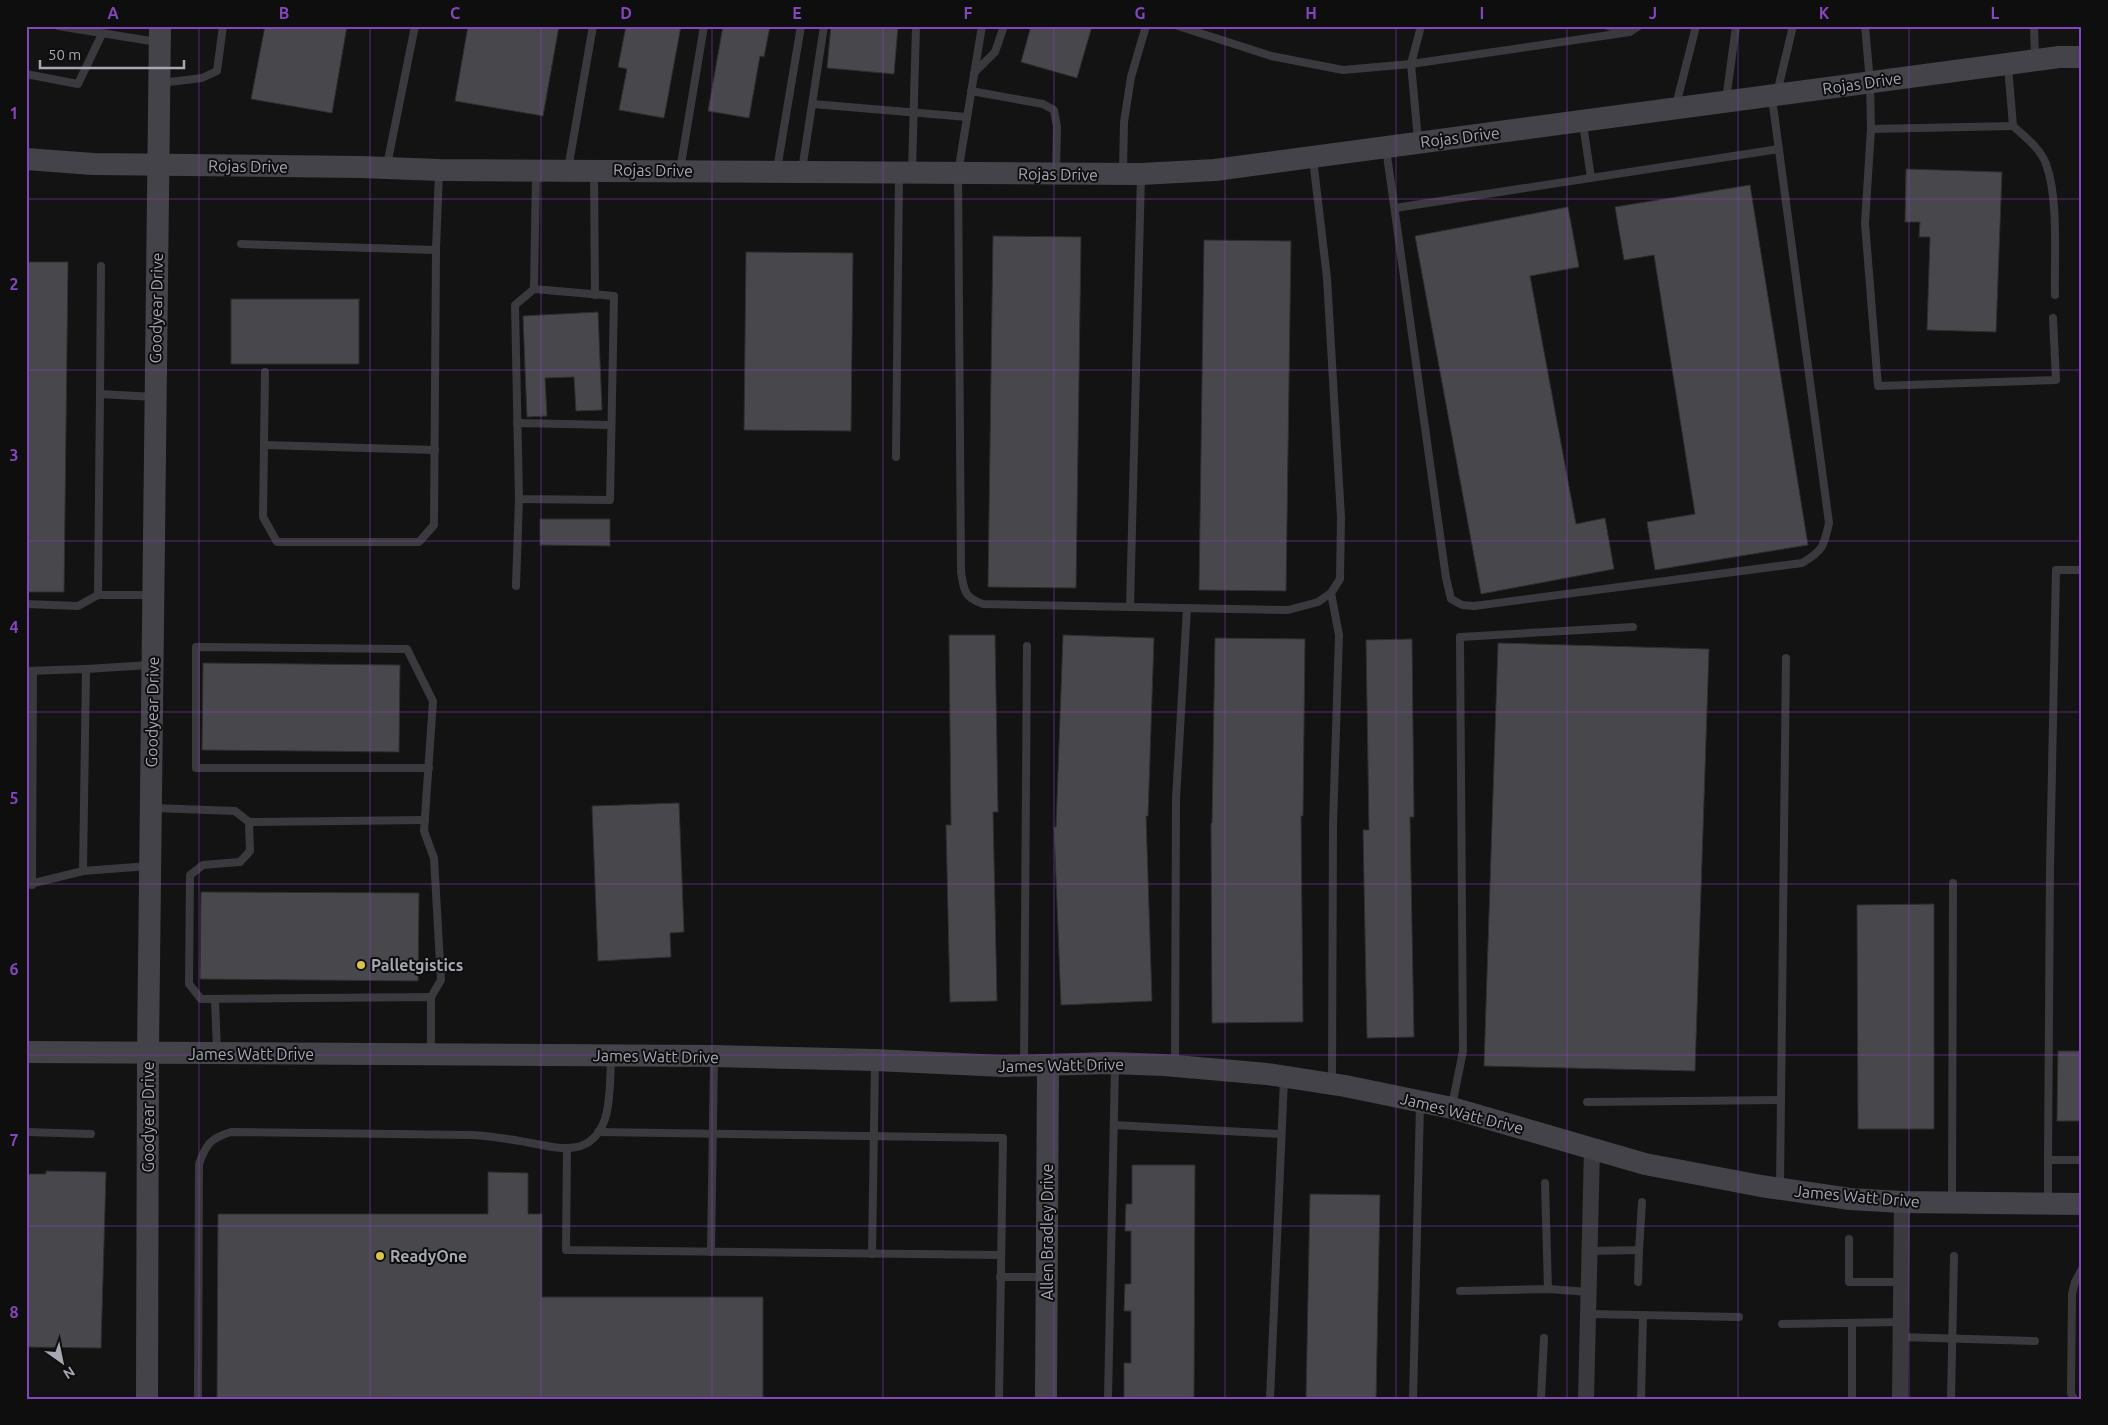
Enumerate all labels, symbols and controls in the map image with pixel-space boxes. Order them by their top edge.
text: A [107,4,119,22]
text: B [279,4,289,22]
text: C [450,4,460,22]
text: D [620,4,632,22]
text: E [792,4,802,22]
text: F [964,4,973,22]
text: G [1134,4,1146,22]
text: H [1305,4,1317,22]
text: I [1480,4,1484,22]
text: J [1649,4,1657,22]
text: K [1819,4,1830,22]
text: L [1991,4,2000,22]
scale bar [40,38,184,70]
text: 50 m [48,46,81,63]
street label: Rojas Drive [1821,69,1903,97]
text: 1 [9,104,19,122]
street label: Rojas Drive [1419,123,1501,151]
street label: Rojas Drive [208,156,288,176]
street label: Rojas Drive [613,160,693,180]
street label: Rojas Drive [1018,164,1098,184]
street label: Goodyear Drive [146,252,166,364]
text: 2 [9,275,19,293]
text: 3 [9,446,19,464]
text: 4 [9,618,19,636]
street label: Goodyear Drive [142,656,162,768]
text: 5 [9,789,19,807]
place label: Palletgistics [371,956,463,974]
marker: Palletgistics [355,959,367,971]
text: 6 [9,960,19,978]
street label: James Watt Drive [188,1045,314,1063]
street label: James Watt Drive [593,1046,719,1066]
street label: James Watt Drive [998,1055,1124,1075]
street label: Goodyear Drive [139,1062,157,1172]
street label: James Watt Drive [1399,1089,1525,1137]
text: 7 [9,1131,19,1149]
street label: Allen Bradley Drive [1038,1164,1056,1300]
street label: James Watt Drive [1793,1182,1921,1210]
place label: ReadyOne [390,1247,467,1265]
marker: ReadyOne [374,1250,386,1262]
text: 8 [9,1303,19,1321]
north arrow [38,1338,88,1388]
text: N [60,1363,78,1382]

